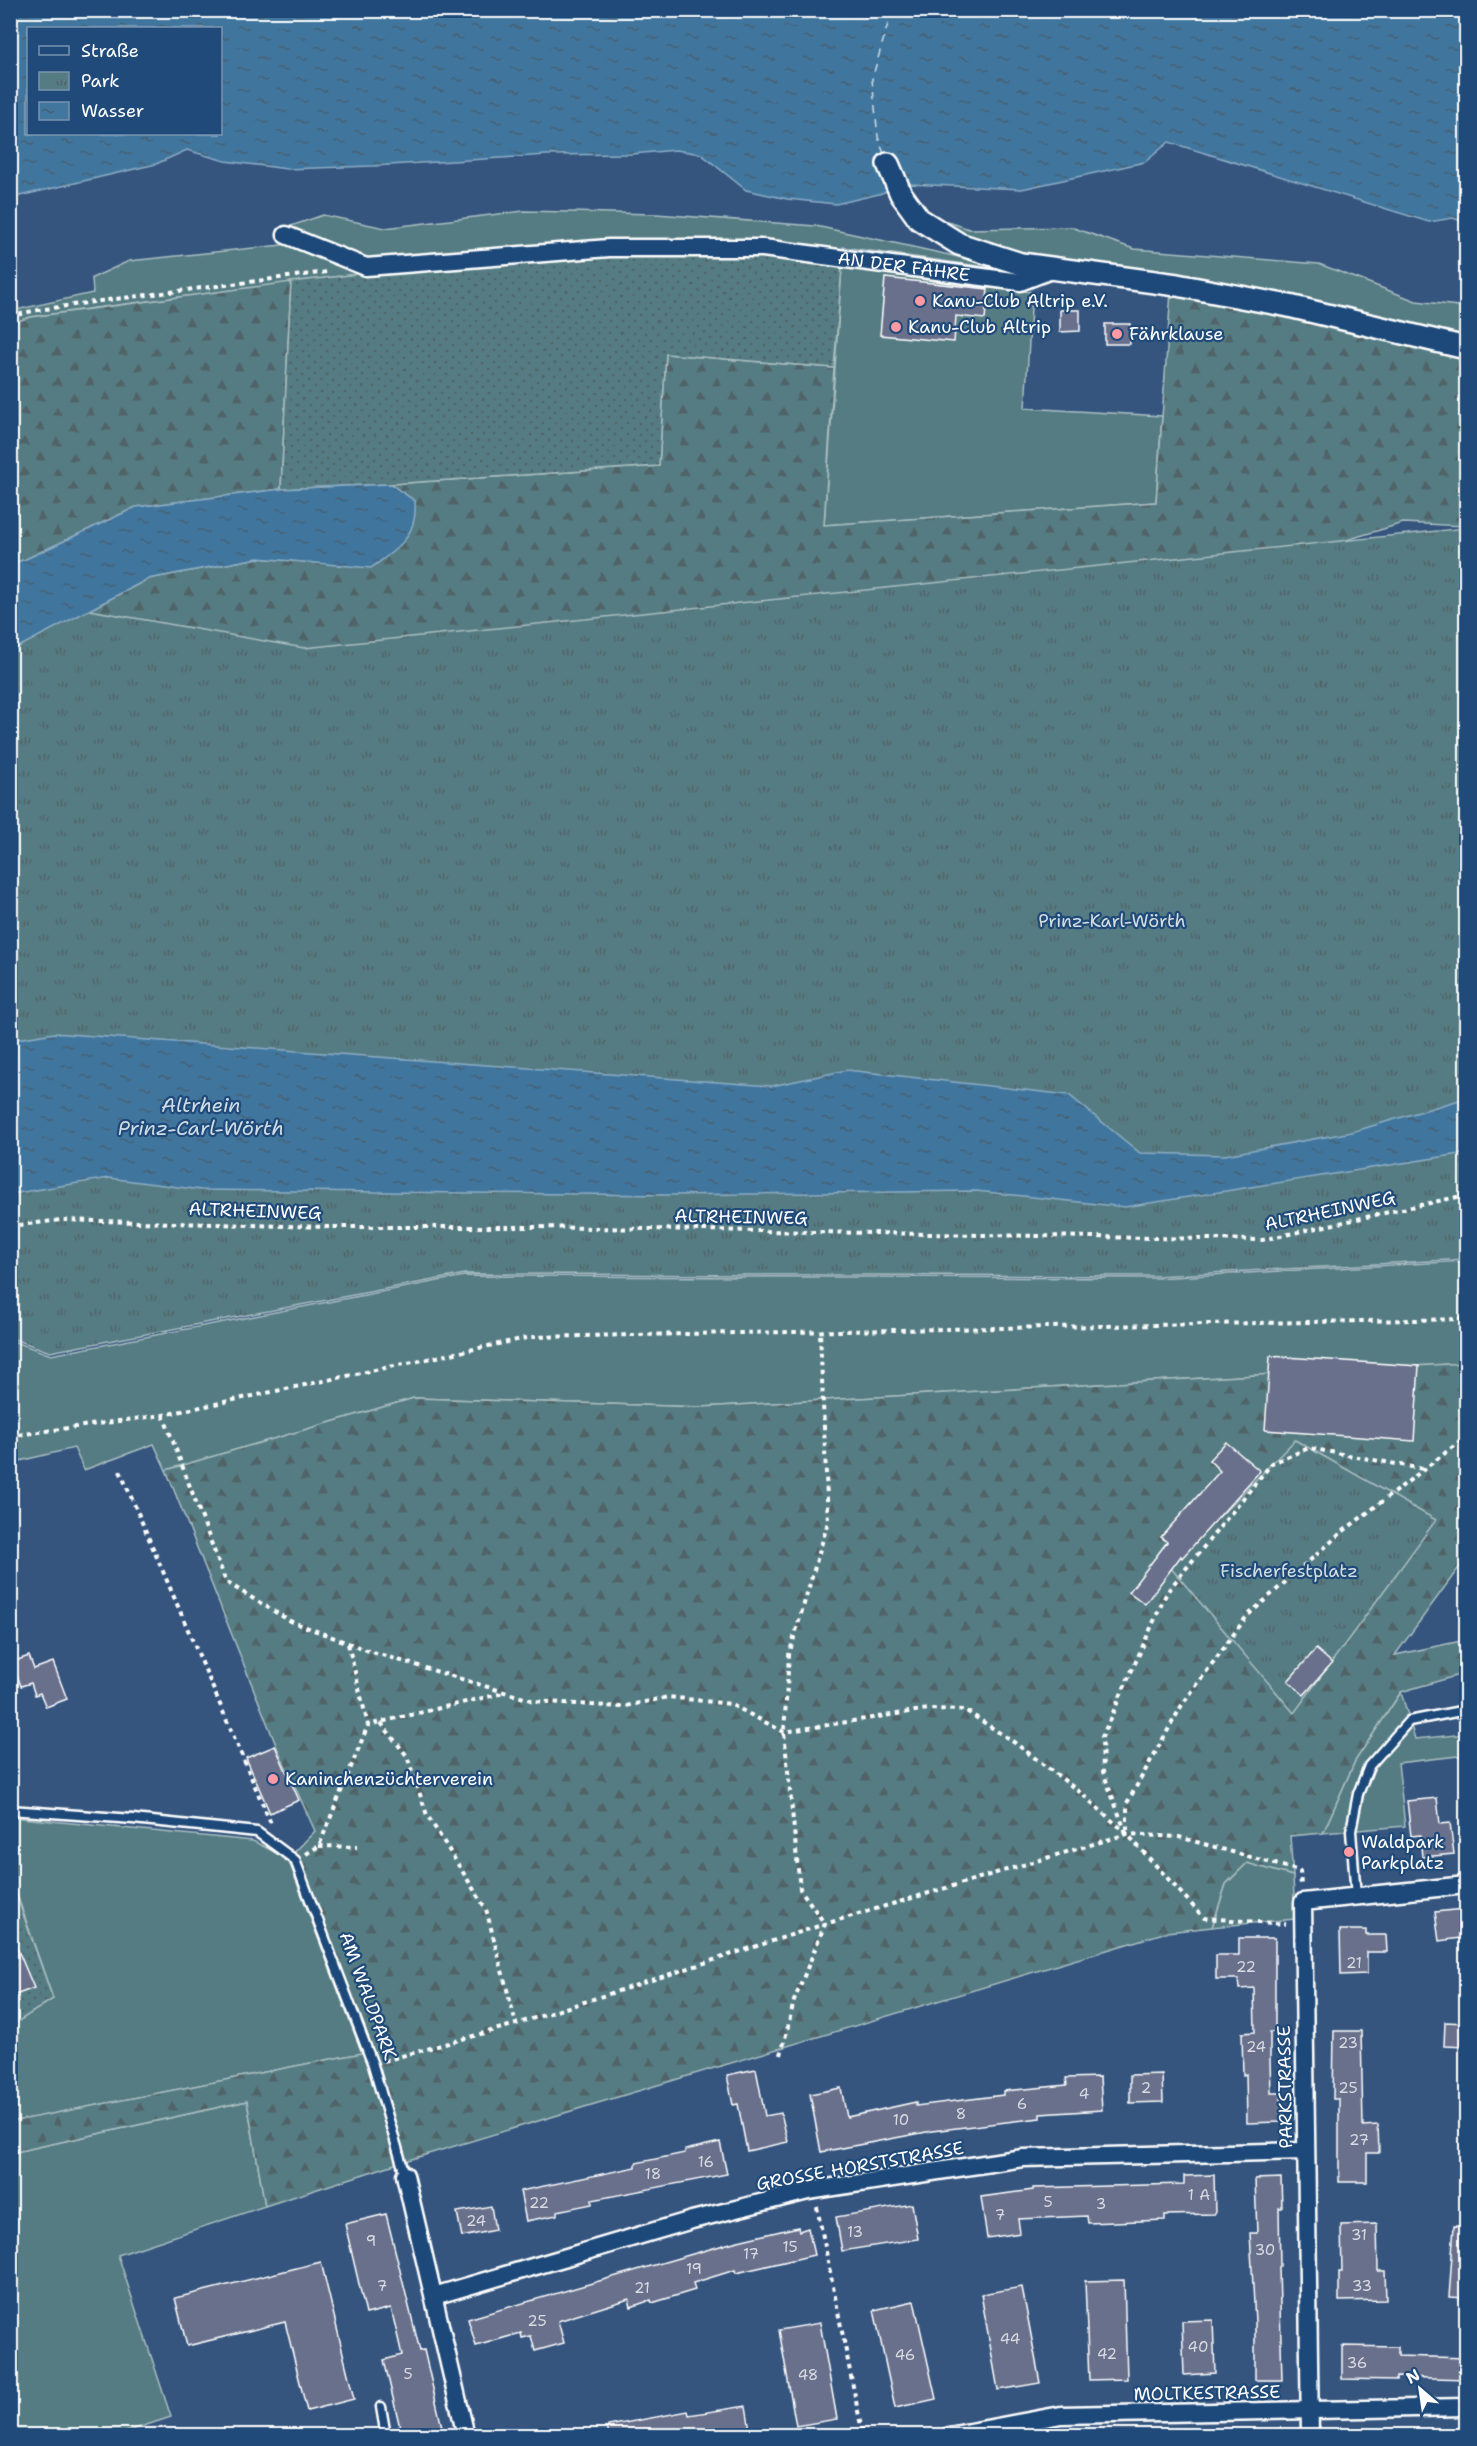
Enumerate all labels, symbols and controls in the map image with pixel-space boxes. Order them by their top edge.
legend [27,27,222,135]
text: Straße [81,39,139,63]
text: Park [81,69,120,93]
text: Wasser [81,99,144,123]
street label: AN DER FÄHRE [836,246,972,287]
place label: Kanu-Club Altrip e.V. [932,289,1108,313]
marker: Kanu-Club Altrip e.V. [913,294,927,308]
place label: Kanu-Club Altrip [908,315,1051,339]
marker: Kanu-Club Altrip [889,320,903,334]
place label: Fährklause [1129,322,1224,346]
marker: Fährklause [1110,327,1124,341]
park label: Prinz-Karl-Wörth [1038,909,1186,933]
water label: Altrhein Prinz-Carl-Wörth [118,1092,284,1141]
street label: ALTRHEINWEG [1262,1185,1398,1237]
street label: ALTRHEINWEG [188,1197,322,1225]
street label: ALTRHEINWEG [674,1204,808,1230]
park label: Fischerfestplatz [1220,1559,1358,1583]
place label: Kaninchenzüchterverein [285,1767,493,1791]
marker: Kaninchenzüchterverein [266,1772,280,1786]
place label: Waldpark Parkplatz [1361,1830,1444,1875]
marker: Waldpark Parkplatz [1342,1845,1356,1859]
street label: AM WALDPARK [334,1929,402,2064]
house number: 21 [1346,1953,1362,1973]
house number: 22 [1236,1957,1256,1977]
street label: PARKSTRASSE [1272,2025,1298,2149]
house number: 23 [1338,2033,1358,2053]
house number: 24 [1246,2037,1266,2057]
house number: 2 [1141,2078,1151,2098]
house number: 25 [1338,2078,1358,2098]
house number: 4 [1079,2084,1089,2104]
house number: 6 [1017,2094,1027,2114]
house number: 8 [956,2104,966,2124]
house number: 10 [893,2110,909,2130]
house number: 27 [1349,2130,1369,2150]
street label: GROSSE HORSTSTRASSE [754,2136,966,2196]
house number: 16 [698,2152,714,2172]
house number: 18 [645,2164,661,2184]
house number: 1 A [1188,2185,1210,2205]
house number: 5 [1043,2192,1053,2212]
house number: 22 [529,2193,549,2213]
house number: 3 [1096,2194,1106,2214]
house number: 7 [995,2205,1005,2225]
house number: 24 [466,2211,486,2231]
house number: 13 [847,2222,863,2242]
house number: 31 [1351,2225,1367,2245]
house number: 9 [366,2231,376,2251]
house number: 15 [782,2237,798,2257]
house number: 30 [1255,2240,1275,2260]
house number: 17 [743,2244,759,2264]
house number: 19 [686,2259,702,2279]
house number: 7 [377,2276,387,2296]
house number: 33 [1352,2276,1372,2296]
house number: 21 [634,2278,650,2298]
house number: 25 [527,2311,547,2331]
house number: 44 [1000,2329,1020,2349]
house number: 40 [1188,2337,1208,2357]
house number: 42 [1097,2344,1117,2364]
house number: 46 [895,2345,915,2365]
house number: 36 [1347,2353,1367,2373]
north arrow [1390,2359,1450,2419]
house number: 5 [403,2364,413,2384]
text: N [1402,2364,1424,2389]
house number: 48 [798,2365,818,2385]
street label: MOLTKESTRASSE [1133,2380,1281,2406]

